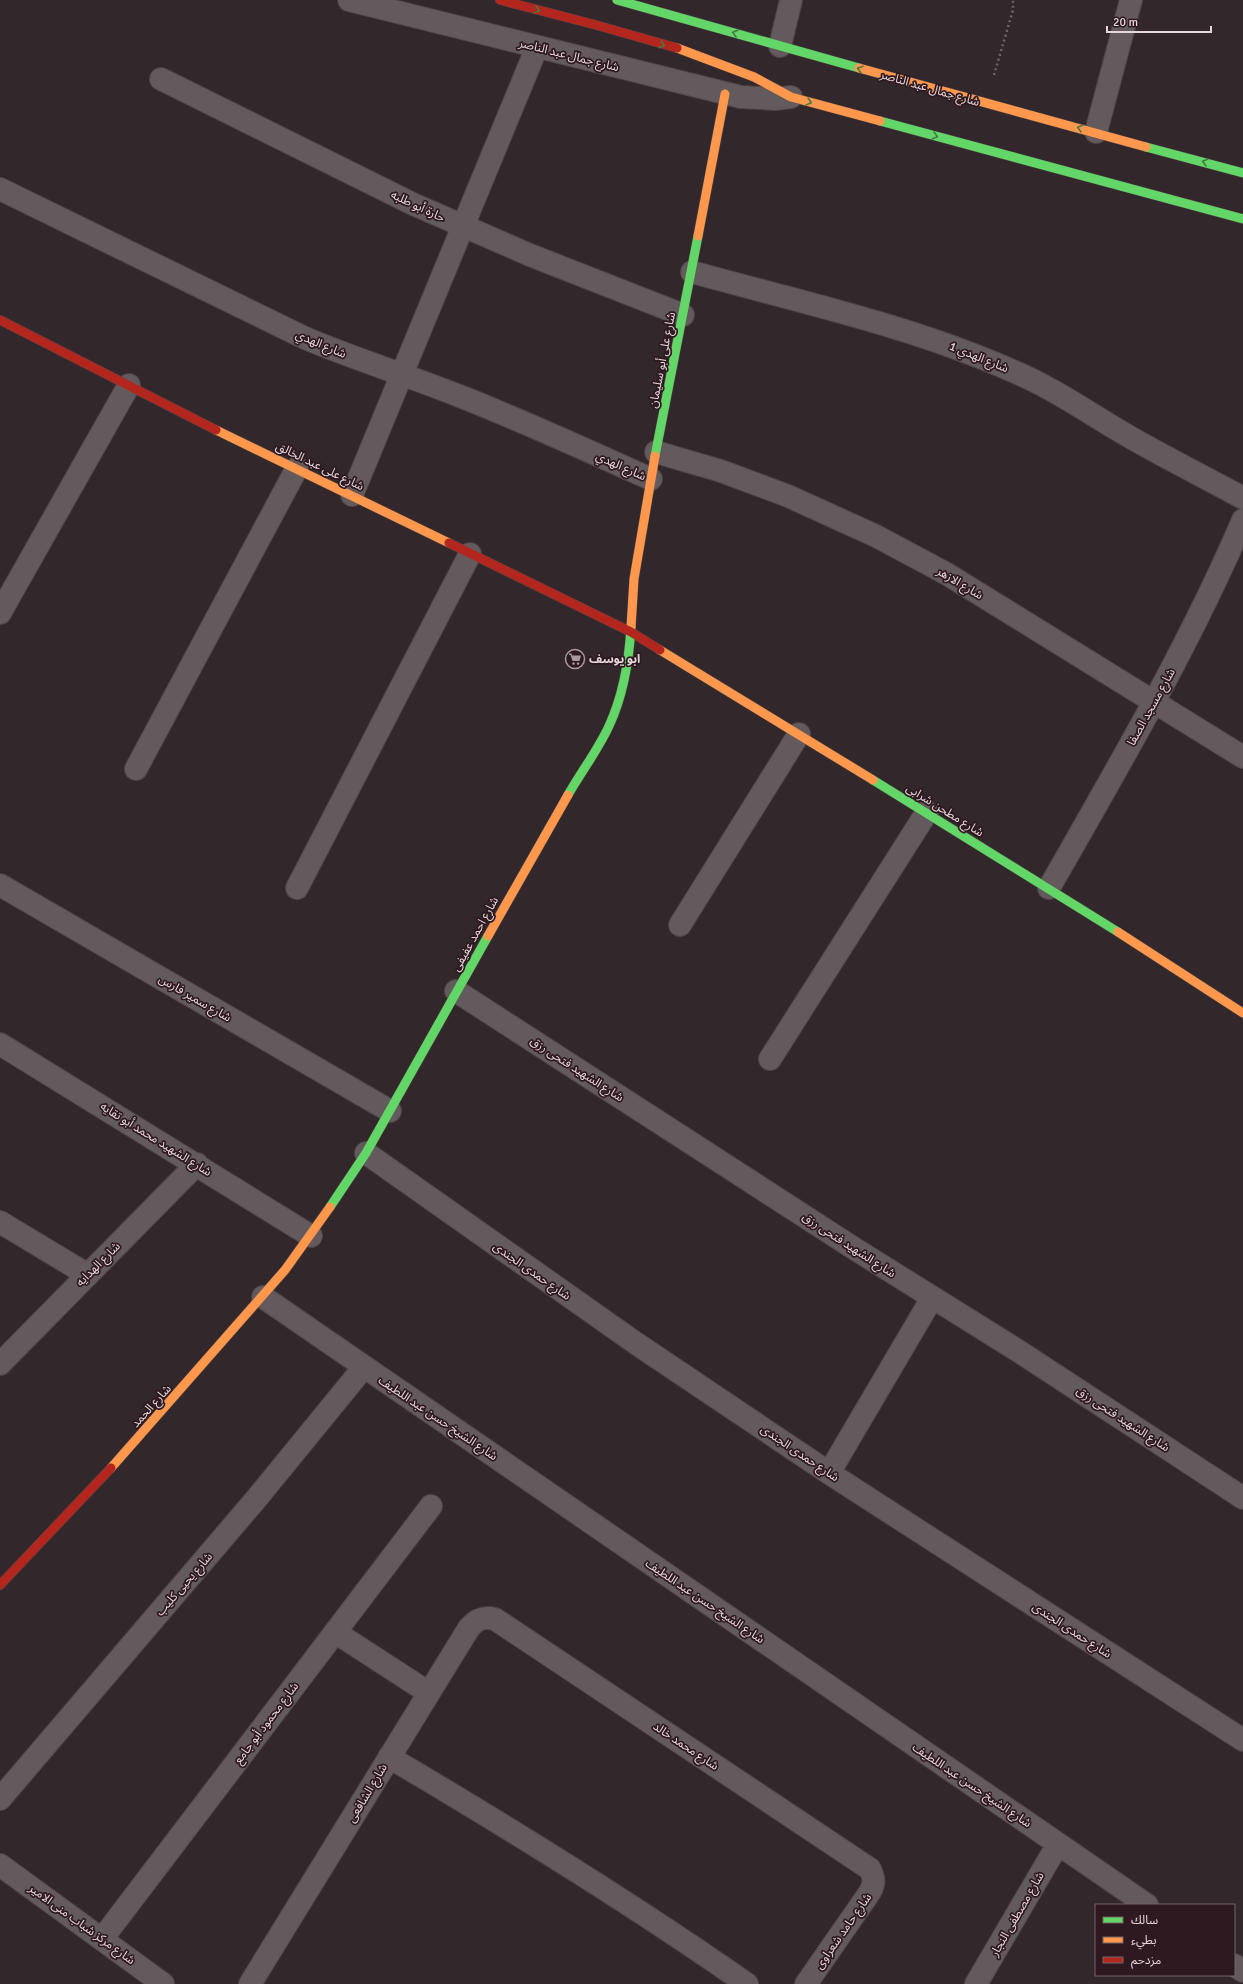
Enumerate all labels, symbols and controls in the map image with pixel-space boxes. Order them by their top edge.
one-way arrow [533,5,540,14]
scale bar [1107,8,1211,34]
text: 20 m [1113,15,1138,30]
one-way arrow [731,29,738,38]
street label: شارع جمال عبد الناصر [516,36,621,76]
one-way arrow [659,40,666,49]
one-way arrow [857,65,863,73]
street label: شارع جمال عبد الناصر [877,67,981,111]
one-way arrow [805,97,812,106]
one-way arrow [1077,124,1084,133]
one-way arrow [931,131,938,140]
one-way arrow [1202,158,1209,167]
street label: حارة أبو طلبه [388,187,447,226]
street label: شارع على أبو سليمان [645,311,680,410]
street label: شارع الهدي [293,327,348,363]
street label: شارع الهدي 1 [946,339,1011,378]
street label: شارع على عبد الخالق [273,439,366,495]
street label: شارع الهدي [593,449,648,486]
street label: شارع الازهر [932,563,986,604]
supermarket icon: ابو يوسف [564,648,586,670]
place label: ابو يوسف [589,652,640,667]
street label: شارع مسجد الصفا [1124,666,1180,749]
street label: شارع مطحن شرابى [903,781,986,841]
street label: شارع احمد عفيفى [449,894,503,975]
street label: شارع سمير فارس [155,972,234,1026]
street label: شارع الشهيد فتحى رزق [527,1034,626,1106]
street label: شارع الشهيد محمد أبو تقايه [97,1099,214,1181]
street label: شارع الشهيد فتحى رزق [799,1210,898,1282]
street label: شارع الهدايه [73,1239,124,1290]
street label: شارع حمدى الجندى [489,1239,573,1305]
street label: شارع الشيخ حسن عبد اللطيف [375,1373,500,1465]
street label: شارع الحمد [128,1382,175,1432]
street label: شارع الشهيد فتحى رزق [1073,1384,1172,1456]
street label: شارع حمدى الجندى [757,1422,842,1486]
street label: شارع يحيى كليب [153,1549,217,1620]
street label: شارع الشيخ حسن عبد اللطيف [642,1556,767,1648]
street label: شارع حمدى الجندى [1029,1599,1114,1662]
street label: شارع محمود أبو جامع [230,1679,303,1768]
street label: شارع محمد خالد [649,1719,721,1775]
street label: شارع الشيخ حسن عبد اللطيف [909,1740,1034,1832]
street label: شارع الشافعى [344,1761,392,1826]
street label: شارع مصطفى النجار [987,1869,1049,1961]
street label: شارع مركز شباب منى الامير [24,1880,138,1969]
street label: شارع حامد شعراوى [812,1890,876,1973]
legend [1095,1904,1235,1976]
text: سالك [1131,1913,1158,1928]
text: بطيء [1131,1933,1157,1950]
text: مزدحم [1131,1953,1161,1969]

